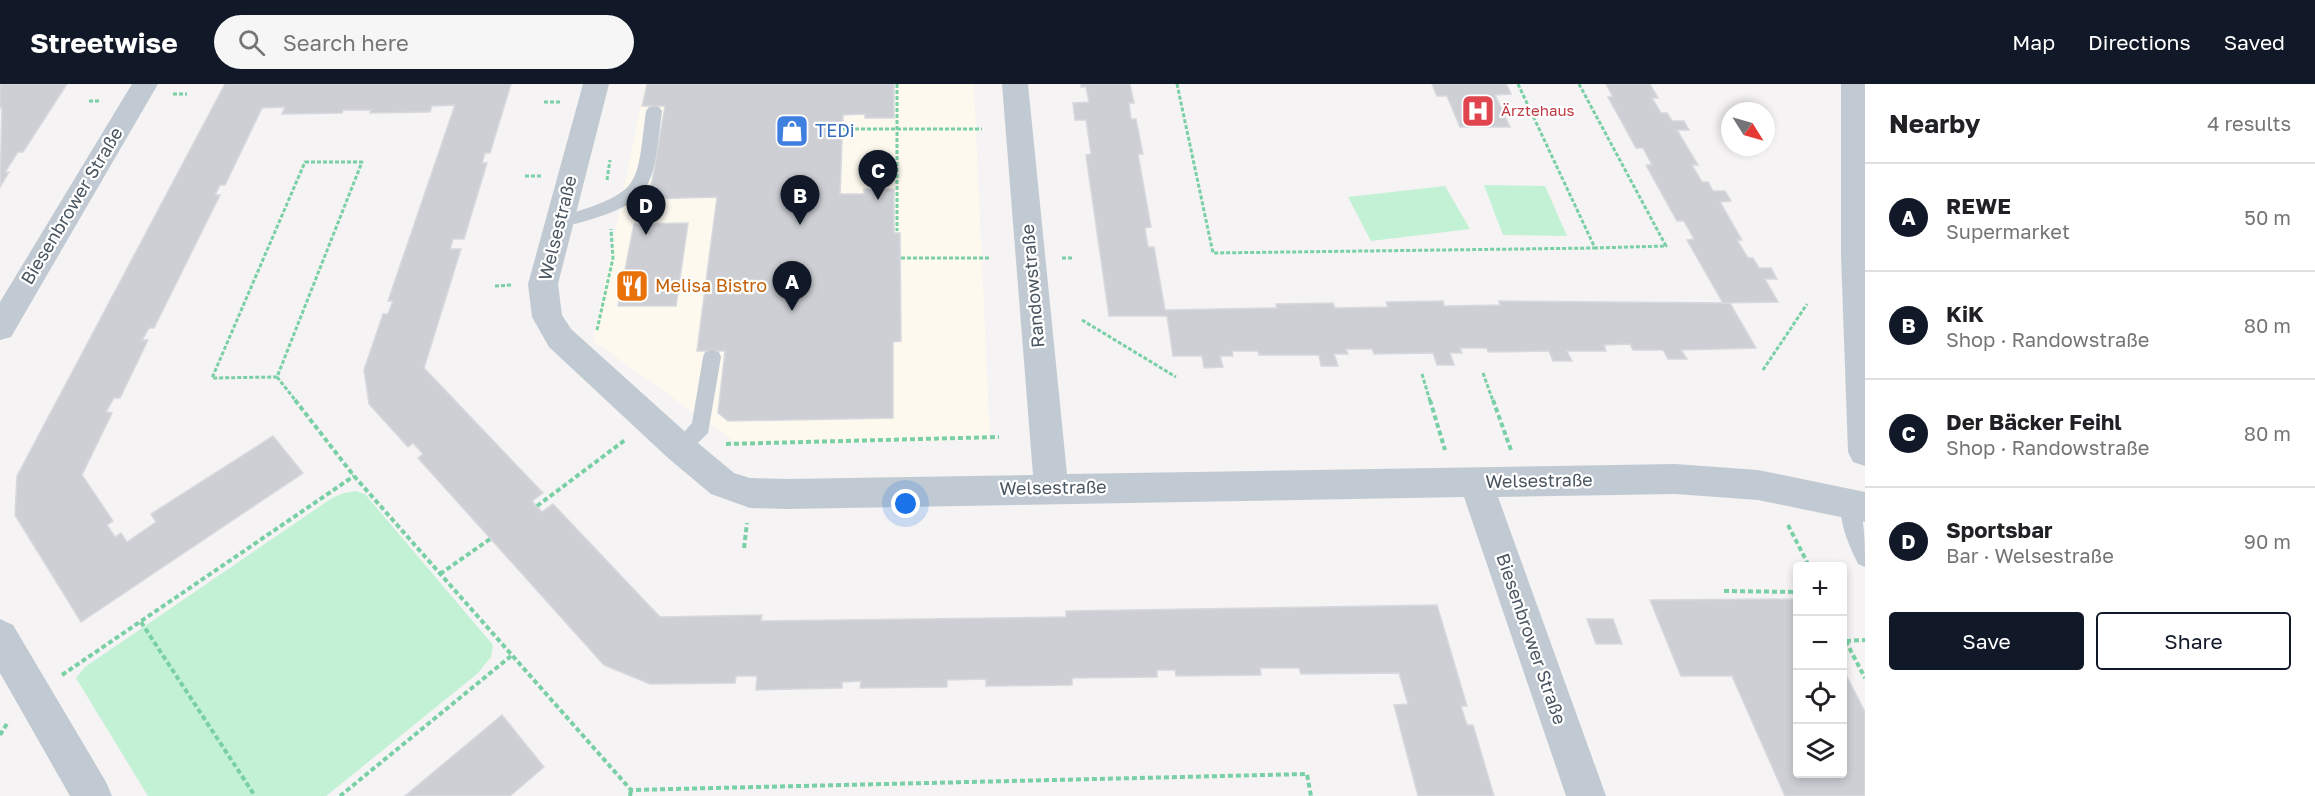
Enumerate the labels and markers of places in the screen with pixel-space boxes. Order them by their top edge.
hospital icon: Ärztehaus [1460,93,1496,129]
place label: Ärztehaus [1501,101,1574,119]
shop icon: TEDi [774,113,810,149]
place label: TEDi [815,119,855,141]
pin: C [858,150,898,200]
pin: B [780,176,820,225]
pin: D [626,186,666,235]
pin: A [772,262,812,311]
restaurant icon: Melisa Bistro [614,268,650,304]
place label: Melisa Bistro [655,274,767,296]

